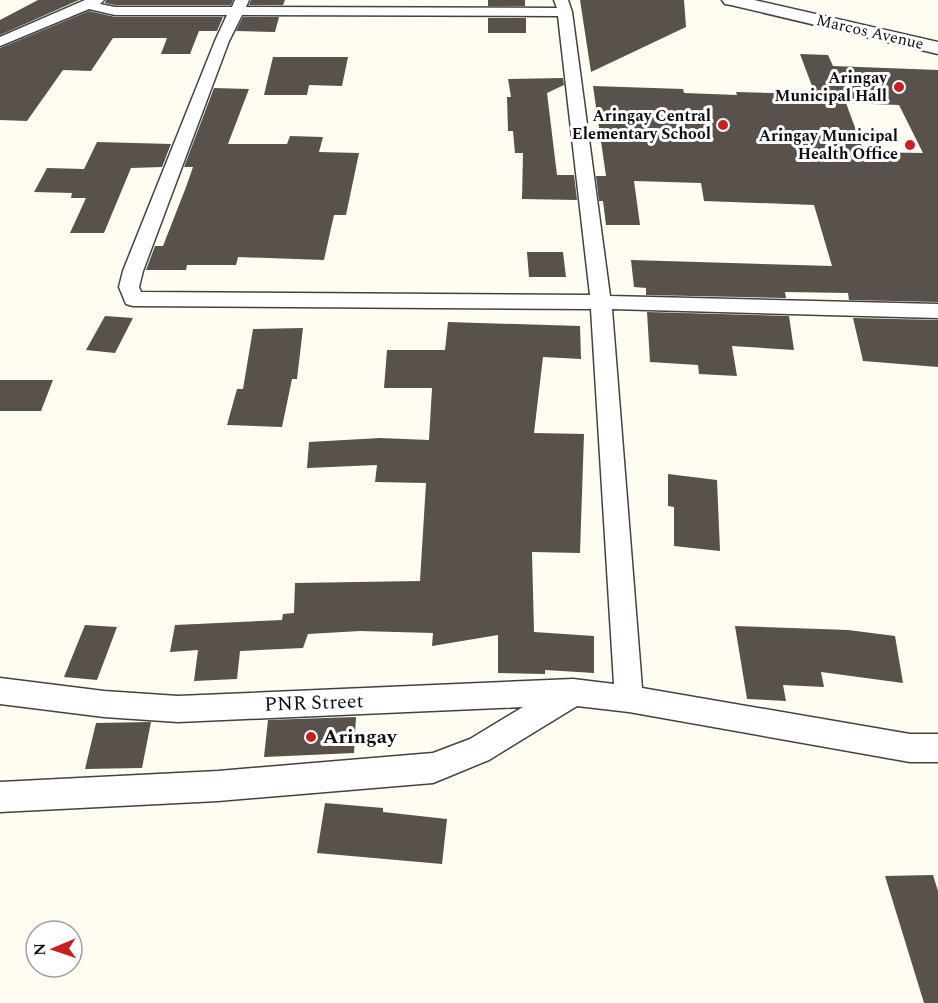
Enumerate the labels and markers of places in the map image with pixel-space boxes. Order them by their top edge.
place label: Aringay Municipal Hall [774,66,888,108]
marker: Aringay Municipal Hall [892,80,906,94]
place label: Aringay Central Elementary School [572,104,711,146]
marker: Aringay Central Elementary School [716,118,730,132]
place label: Aringay Municipal Health Office [759,124,898,166]
marker: Aringay Municipal Health Office [903,138,917,152]
place label: Aringay [323,722,398,752]
marker: Aringay [304,730,318,744]

